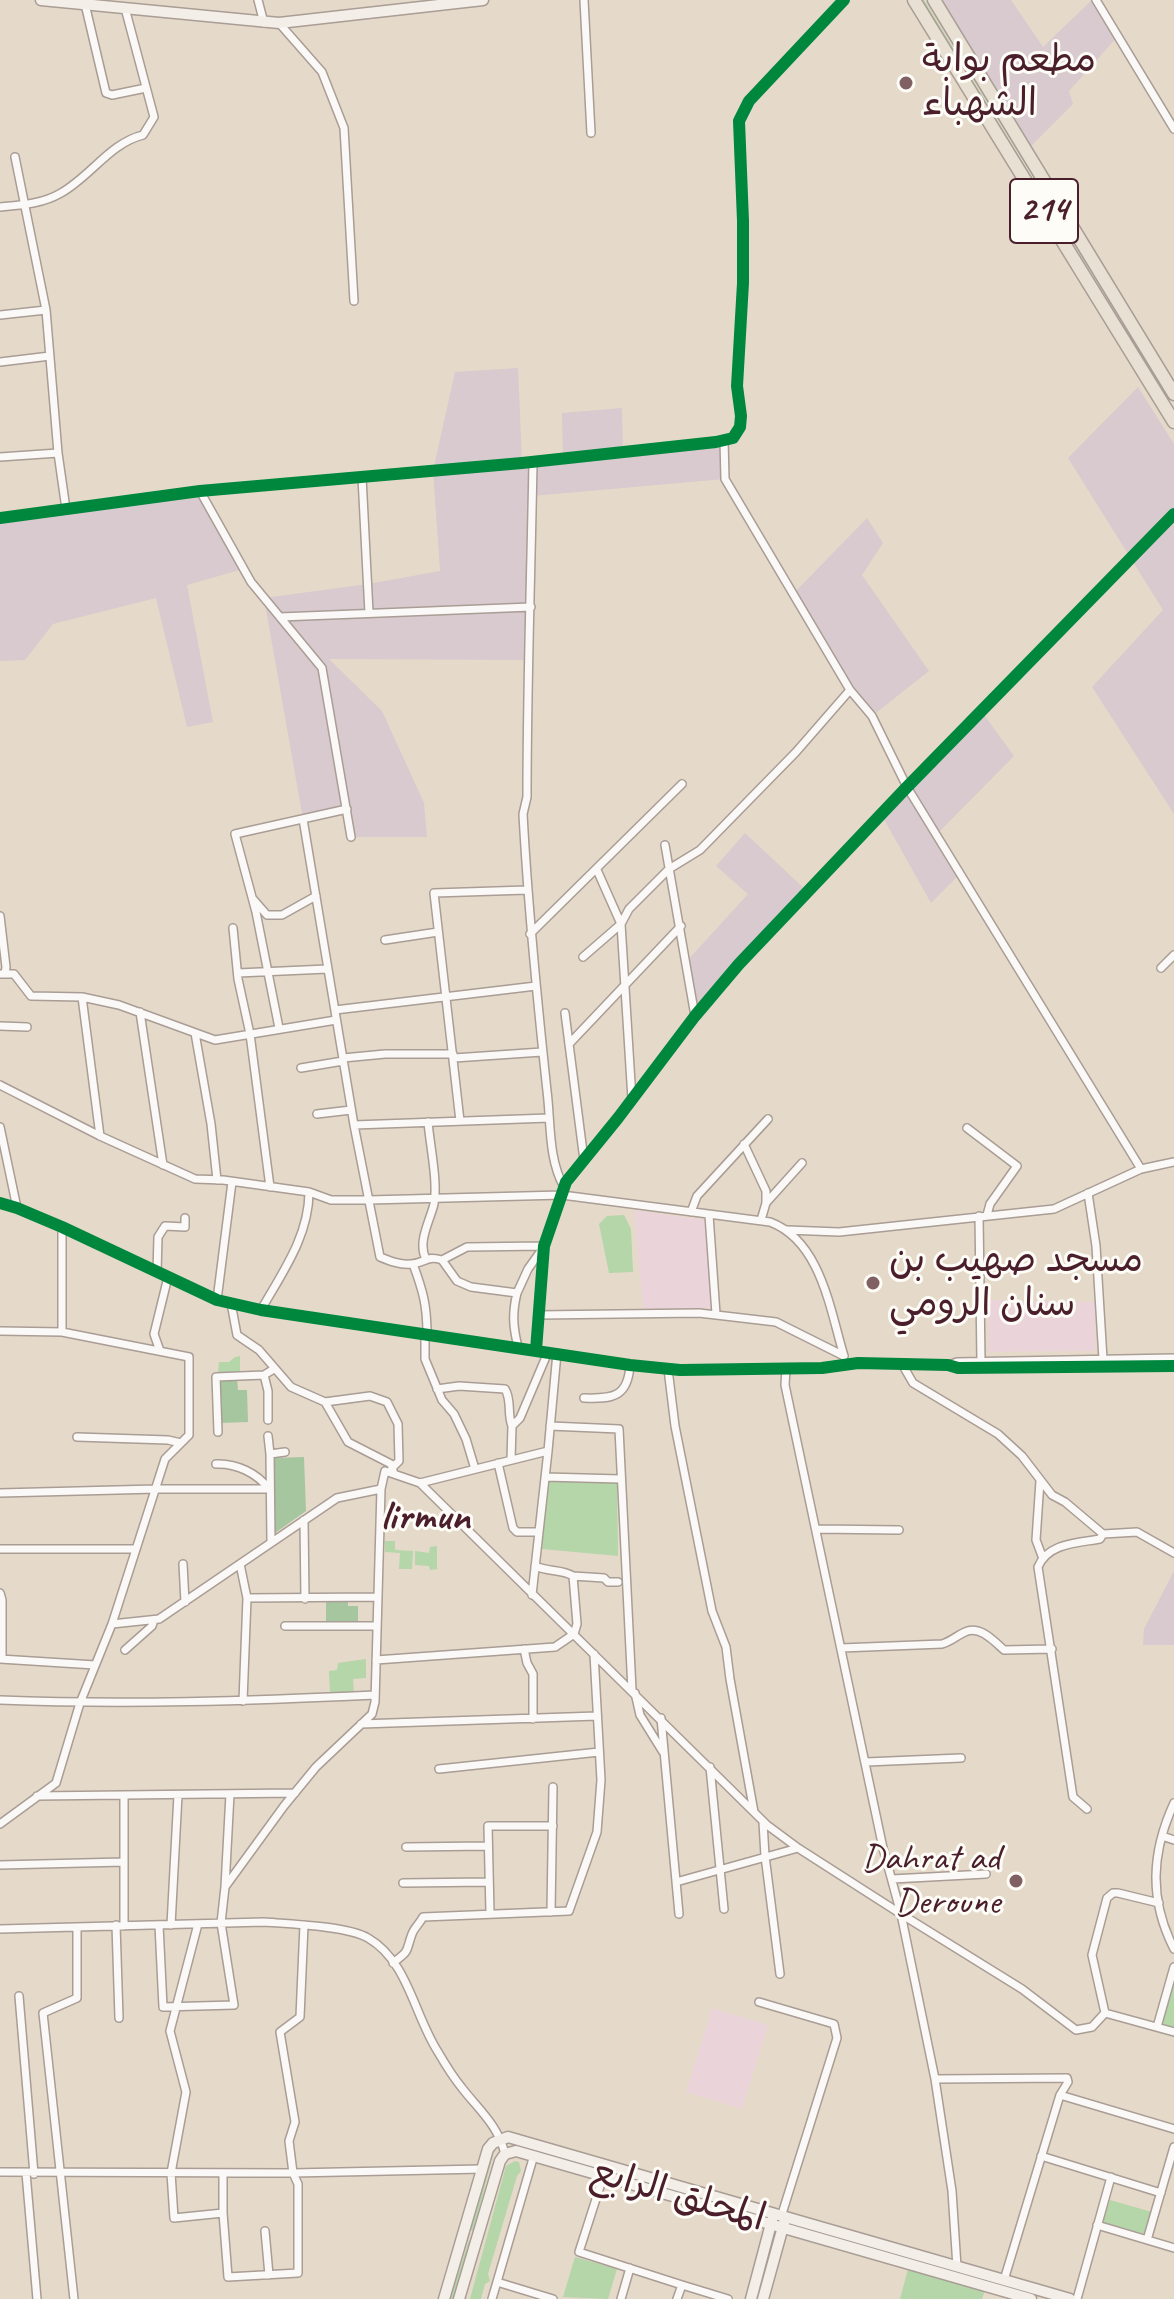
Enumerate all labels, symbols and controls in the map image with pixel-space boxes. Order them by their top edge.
place label: مطعم بوابة الشهباء [922,38,1096,128]
marker: مطعم بوابة الشهباء [897,74,915,92]
road number: 214 [1010,179,1078,243]
place label: مسجد صهيب بن سنان الرومي [889,1238,1143,1328]
marker: مسجد صهيب بن سنان الرومي [864,1274,882,1292]
district label: lirmun [380,1493,470,1543]
place label: Dahrat ad Deroune [862,1836,1000,1926]
marker: Dahrat ad Deroune [1007,1872,1025,1890]
street label: المحلق الرابع [586,2149,770,2243]

